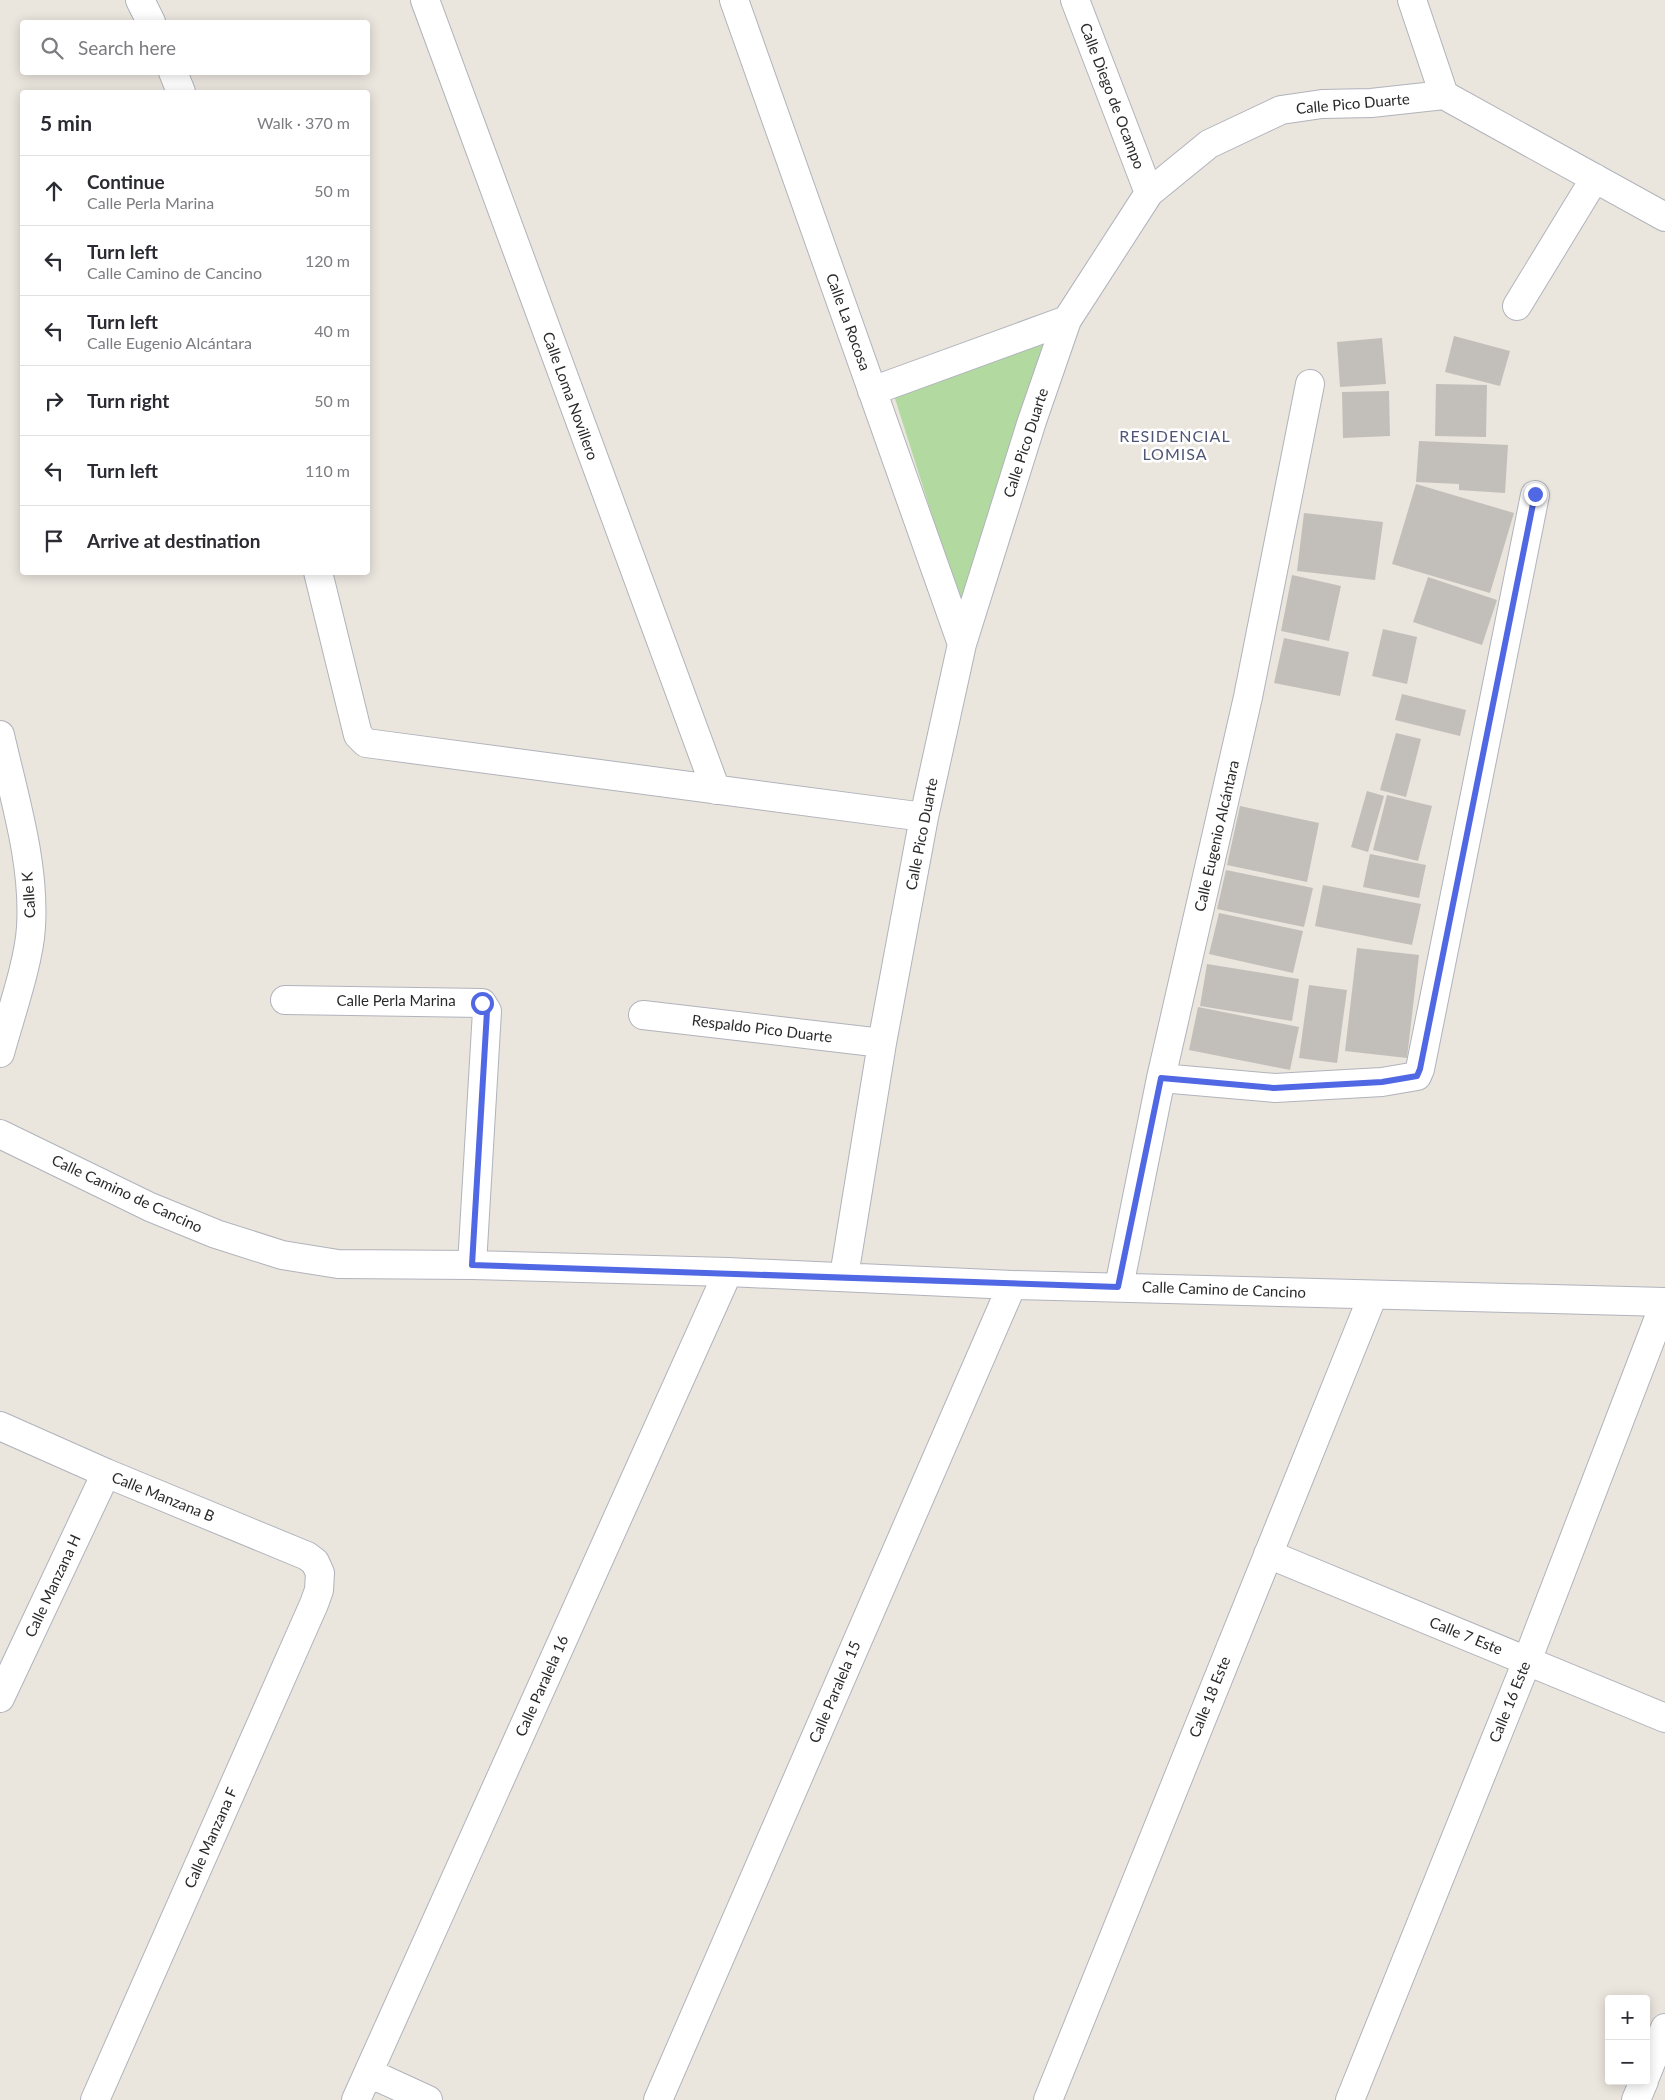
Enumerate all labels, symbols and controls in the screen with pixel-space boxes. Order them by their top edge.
search box [20,20,370,75]
street label: Calle Diego de Ocampo [1077,20,1149,171]
icon: search [38,34,66,62]
text: Search here [78,36,176,59]
street label: Calle Pico Duarte [1295,89,1411,117]
text: 5 min [40,110,92,135]
text: Walk · 370 m [257,113,350,132]
text: Continue [87,170,165,193]
icon: ahead [40,177,68,205]
text: 50 m [314,181,350,200]
text: Calle Perla Marina [87,193,214,212]
text: Turn left [87,240,158,263]
icon: left [40,247,68,275]
text: 120 m [305,251,350,270]
text: Calle Camino de Cancino [87,263,262,282]
street label: Calle La Rocosa [823,271,875,373]
text: Turn left [87,310,158,333]
icon: left [40,317,68,345]
text: 40 m [314,321,350,340]
street label: Calle Loma Novillero [539,329,603,462]
text: Calle Eugenio Alcántara [87,333,252,352]
street label: Calle Pico Duarte [999,386,1051,500]
icon: right [40,387,68,415]
text: Turn right [87,389,169,412]
text: 50 m [314,391,350,410]
district label: RESIDENCIAL LOMISA [1119,426,1231,463]
icon: left [40,457,68,485]
text: Turn left [87,459,158,482]
text: 110 m [305,461,350,480]
route end [1524,483,1547,506]
icon: arrive [40,527,68,555]
text: Arrive at destination [87,529,260,552]
street label: Calle Eugenio Alcántara [1190,758,1242,913]
street label: Calle Pico Duarte [901,776,941,892]
street label: Calle K [17,871,39,919]
street label: Calle Perla Marina [336,991,456,1009]
route start [471,992,494,1015]
street label: Respaldo Pico Duarte [691,1010,833,1046]
street label: Calle Camino de Cancino [49,1150,206,1236]
street label: Calle Camino de Cancino [1142,1277,1306,1301]
street label: Calle Manzana B [109,1467,217,1525]
street label: Calle Manzana H [20,1531,84,1640]
street label: Calle 7 Este [1427,1612,1506,1658]
street label: Calle Paralela 16 [511,1632,572,1739]
street label: Calle Paralela 15 [804,1638,864,1745]
street label: Calle 18 Este [1185,1653,1234,1740]
street label: Calle 16 Este [1485,1658,1534,1745]
street label: Calle Manzana F [180,1784,240,1891]
map controls [1605,1995,1650,2085]
button: + [1605,1995,1650,2040]
button: − [1605,2040,1650,2085]

